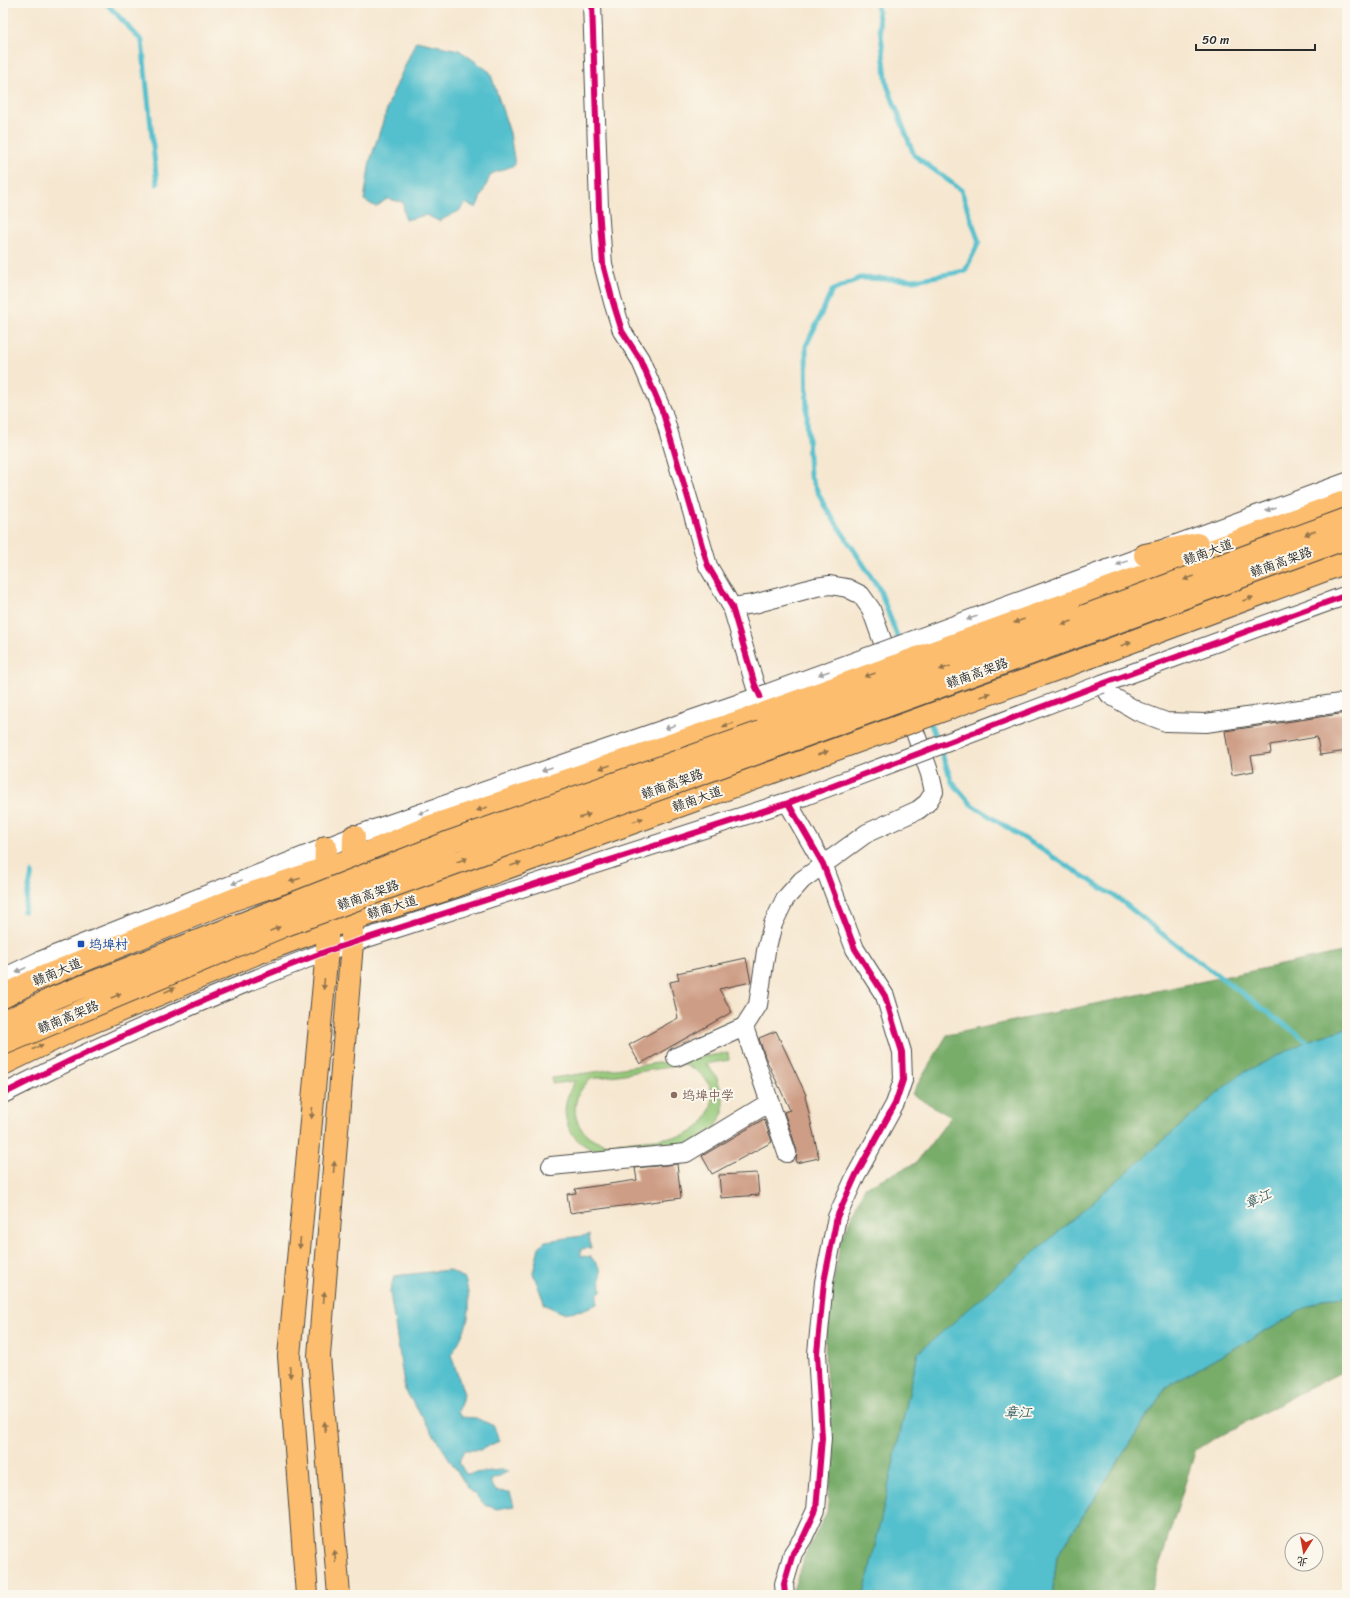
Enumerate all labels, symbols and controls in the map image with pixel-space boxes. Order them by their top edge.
scale bar [1196,26,1315,52]
text: 50 m [1202,29,1229,51]
one-way arrow [1264,507,1276,513]
one-way arrow [1304,530,1316,536]
street label: 赣南大道 [1180,532,1236,572]
street label: 赣南高架路 [1247,540,1315,584]
one-way arrow [1116,561,1128,567]
one-way arrow [1182,575,1194,581]
one-way arrow [1243,595,1255,601]
one-way arrow [966,616,978,622]
one-way arrow [1012,618,1024,624]
one-way arrow [1060,620,1072,626]
one-way arrow [1121,640,1133,646]
street label: 赣南高架路 [943,651,1011,695]
one-way arrow [938,665,950,671]
one-way arrow [817,670,829,676]
one-way arrow [864,672,876,678]
one-way arrow [980,692,992,698]
one-way arrow [722,722,734,728]
one-way arrow [664,724,676,730]
one-way arrow [818,750,830,756]
street label: 赣南高架路 [638,762,706,806]
one-way arrow [599,764,611,770]
one-way arrow [541,767,553,773]
street label: 赣南大道 [669,779,725,819]
one-way arrow [476,806,488,812]
one-way arrow [418,809,430,815]
one-way arrow [579,812,591,818]
one-way arrow [633,817,645,823]
one-way arrow [457,857,469,863]
one-way arrow [511,861,523,867]
street label: 赣南高架路 [334,873,402,917]
one-way arrow [289,877,301,883]
one-way arrow [231,880,243,886]
street label: 赣南大道 [364,888,420,926]
one-way arrow [269,926,281,932]
place label: 坞埠村 [89,933,128,956]
marker: 坞埠村 [76,939,86,949]
street label: 赣南大道 [29,951,85,993]
one-way arrow [15,966,27,973]
one-way arrow [321,978,328,990]
one-way arrow [165,986,177,992]
one-way arrow [111,993,123,999]
street label: 赣南高架路 [34,994,102,1040]
one-way arrow [33,1044,44,1050]
place label: 坞埠中学 [682,1084,734,1107]
marker: 坞埠中学 [669,1090,679,1100]
one-way arrow [309,1107,315,1119]
one-way arrow [331,1161,338,1173]
water label: 章江 [1240,1181,1277,1216]
one-way arrow [297,1237,303,1249]
one-way arrow [321,1291,328,1303]
one-way arrow [287,1366,294,1378]
water label: 章江 [1004,1400,1033,1425]
one-way arrow [322,1421,329,1433]
north arrow [1284,1532,1324,1572]
one-way arrow [332,1550,339,1562]
text: 北 [1295,1551,1309,1572]

